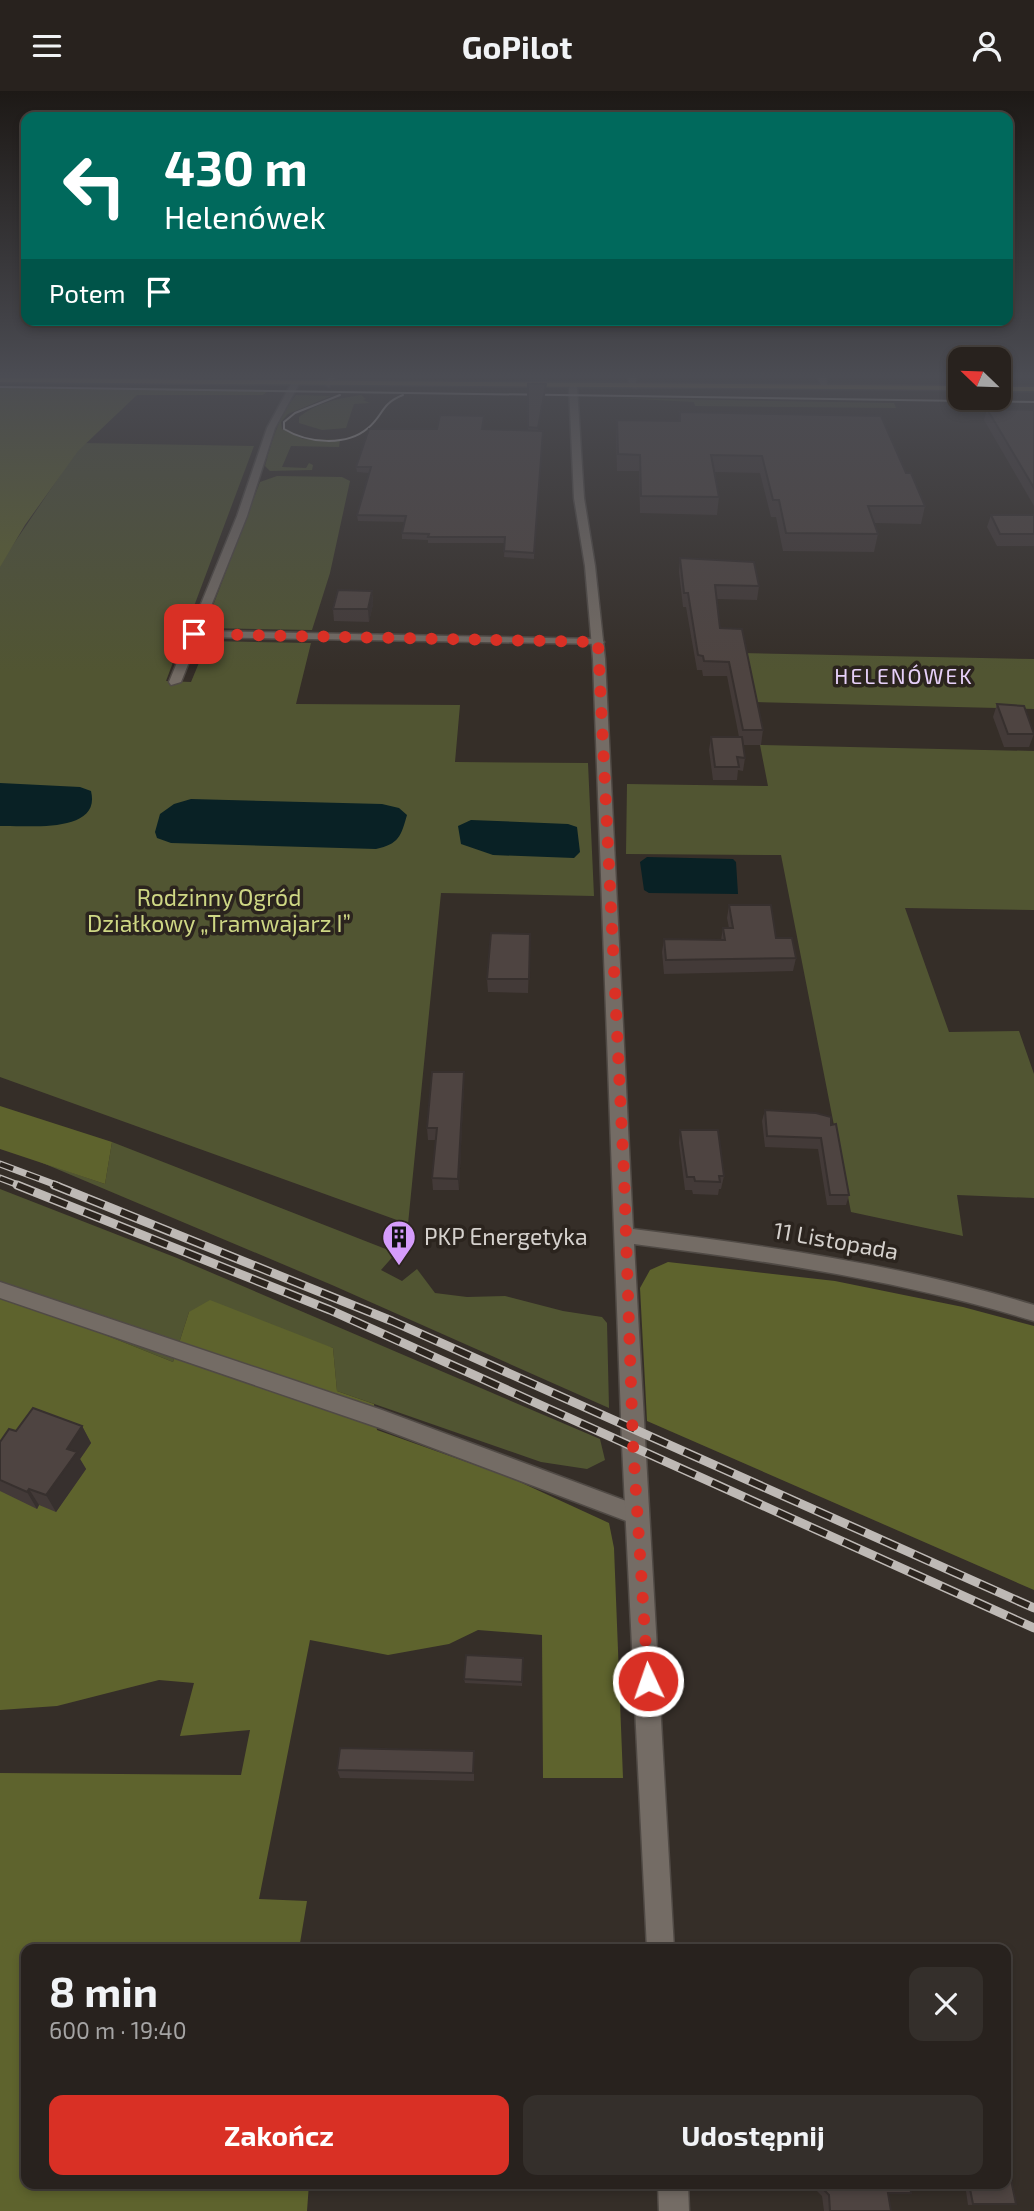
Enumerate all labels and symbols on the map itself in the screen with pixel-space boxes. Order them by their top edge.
north arrow [948,347,1012,409]
pin [164,604,224,664]
district label: HELENÓWEK [834,663,974,688]
park label: Rodzinny Ogród Działkowy „Tramwajarz I” [87,883,351,937]
street label: 11 Listopada [772,1215,901,1265]
building icon: PKP Energetyka [380,1218,418,1267]
place label: PKP Energetyka [424,1222,588,1250]
position arrow [611,1644,685,1718]

